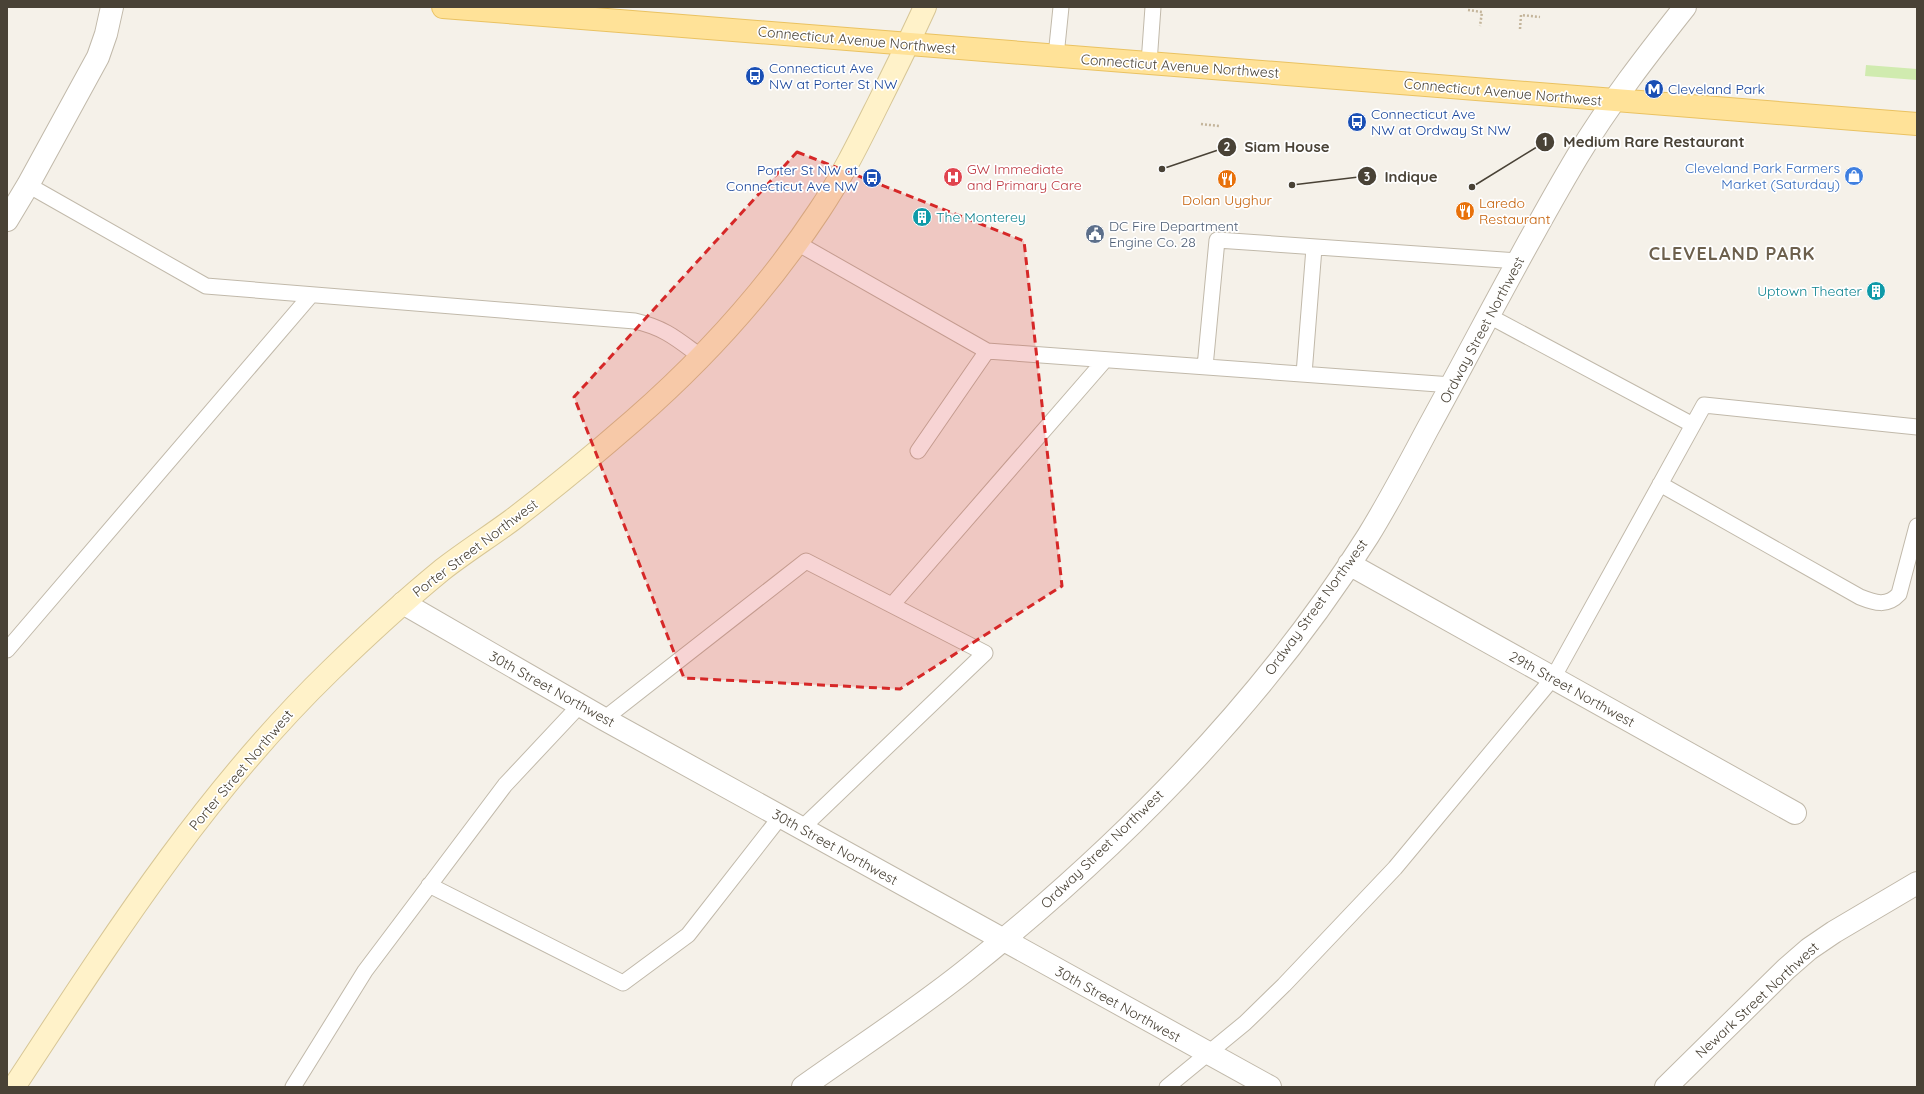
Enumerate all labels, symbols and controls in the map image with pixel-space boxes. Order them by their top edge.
street label: Connecticut Avenue Northwest [757,22,957,58]
street label: Connecticut Avenue Northwest [1080,50,1280,82]
place label: Connecticut Ave NW at Porter St NW [769,59,898,93]
bus stop icon: Connecticut Ave NW at Porter St NW [744,65,766,87]
street label: Connecticut Avenue Northwest [1403,74,1603,110]
metro station icon: Cleveland Park [1643,78,1665,100]
place label: Cleveland Park [1668,80,1765,98]
place label: Connecticut Ave NW at Ordway St NW [1371,105,1511,139]
bus stop icon: Connecticut Ave NW at Ordway St NW [1346,111,1368,133]
callout: Medium Rare Restaurant [1535,129,1753,156]
text: Medium Rare Restaurant [1563,132,1745,151]
callout: Siam House [1217,133,1338,160]
text: 1 [1543,134,1547,149]
text: Siam House [1245,137,1330,156]
text: 2 [1224,139,1231,154]
place label: Cleveland Park Farmers Market (Saturday) [1685,159,1840,193]
place label: GW Immediate and Primary Care [967,160,1082,194]
place label: Porter St NW at Connecticut Ave NW [726,161,858,195]
callout: Indique [1357,163,1446,190]
shop icon: Cleveland Park Farmers Market (Saturday) [1843,165,1865,187]
hospital icon: GW Immediate and Primary Care [942,166,964,188]
bus stop icon: Porter St NW at Connecticut Ave NW [861,167,883,189]
text: Indique [1384,167,1438,186]
restaurant icon: Dolan Uyghur [1216,168,1238,190]
text: 3 [1364,169,1370,184]
place label: Dolan Uyghur [1182,191,1273,209]
place label: Laredo Restaurant [1479,194,1551,228]
restaurant icon: Laredo Restaurant [1454,200,1476,222]
building icon: The Monterey [911,206,933,228]
place label: The Monterey [936,208,1026,226]
place label: DC Fire Department Engine Co. 28 [1109,217,1239,251]
public building icon: DC Fire Department Engine Co. 28 [1084,223,1106,245]
district label: CLEVELAND PARK [1649,242,1815,265]
street label: Ordway Street Northwest [1436,253,1528,406]
building icon: Uptown Theater [1865,280,1887,302]
place label: Uptown Theater [1757,282,1863,300]
street label: Porter Street Northwest [409,495,541,601]
street label: Ordway Street Northwest [1261,535,1372,679]
street label: 30th Street Northwest [486,647,618,731]
street label: 29th Street Northwest [1506,647,1638,731]
street label: Porter Street Northwest [185,706,297,834]
street label: Ordway Street Northwest [1037,785,1167,912]
street label: 30th Street Northwest [769,805,901,889]
street label: Newark Street Northwest [1691,938,1823,1062]
street label: 30th Street Northwest [1052,962,1184,1046]

